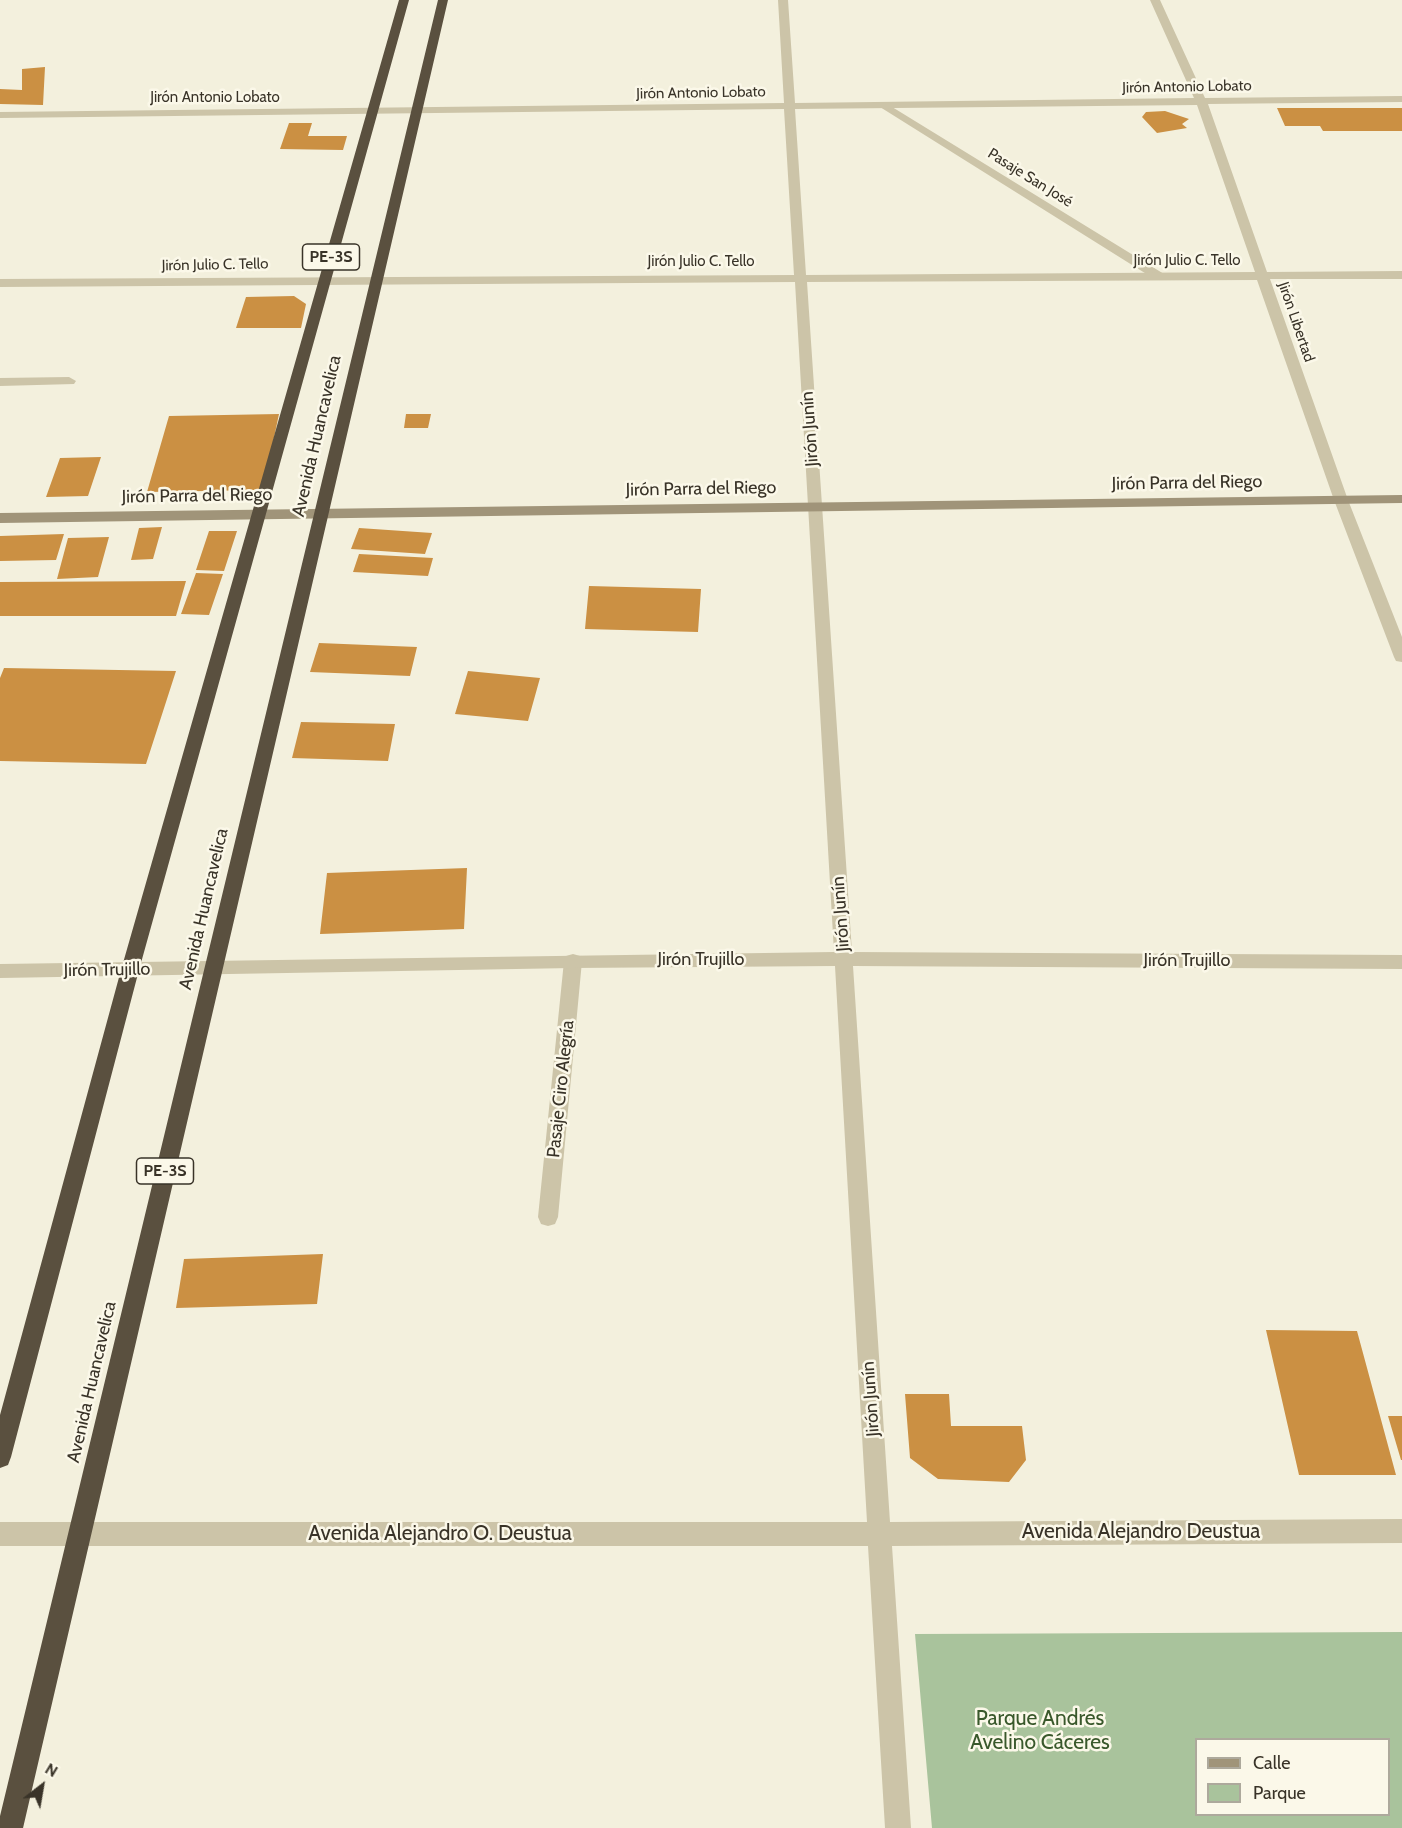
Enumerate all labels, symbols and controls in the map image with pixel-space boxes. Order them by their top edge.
street label: Jirón Antonio Lobato [1122,77,1252,97]
street label: Jirón Antonio Lobato [636,83,766,103]
street label: Jirón Antonio Lobato [150,89,280,107]
street label: Pasaje San José [984,145,1076,211]
road number: PE-3S [302,244,360,270]
street label: Jirón Julio C. Tello [1134,252,1240,270]
street label: Jirón Julio C. Tello [648,253,754,271]
street label: Jirón Julio C. Tello [161,255,269,275]
street label: Jirón Libertad [1274,280,1318,364]
street label: Avenida Huancavelica [288,353,346,519]
street label: Jirón Junín [797,391,823,467]
street label: Jirón Parra del Riego [1112,471,1262,495]
street label: Jirón Parra del Riego [626,477,776,501]
street label: Jirón Parra del Riego [122,484,272,508]
street label: Avenida Huancavelica [175,826,233,992]
street label: Jirón Junín [828,876,854,952]
street label: Jirón Trujillo [658,949,744,971]
street label: Jirón Trujillo [1144,950,1230,972]
street label: Jirón Trujillo [63,958,151,982]
street label: Pasaje Ciro Alegría [543,1019,579,1159]
road number: PE-3S [136,1158,194,1184]
street label: Avenida Huancavelica [63,1299,121,1465]
street label: Jirón Junín [858,1361,884,1437]
street label: Avenida Alejandro Deustua [1022,1519,1260,1545]
street label: Avenida Alejandro O. Deustua [308,1521,572,1547]
park label: Parque Andrés Avelino Cáceres [970,1706,1110,1756]
legend [1195,1738,1390,1816]
text: Calle [1253,1752,1290,1774]
north arrow [12,1756,72,1816]
text: N [42,1759,61,1781]
text: Parque [1253,1782,1306,1804]

